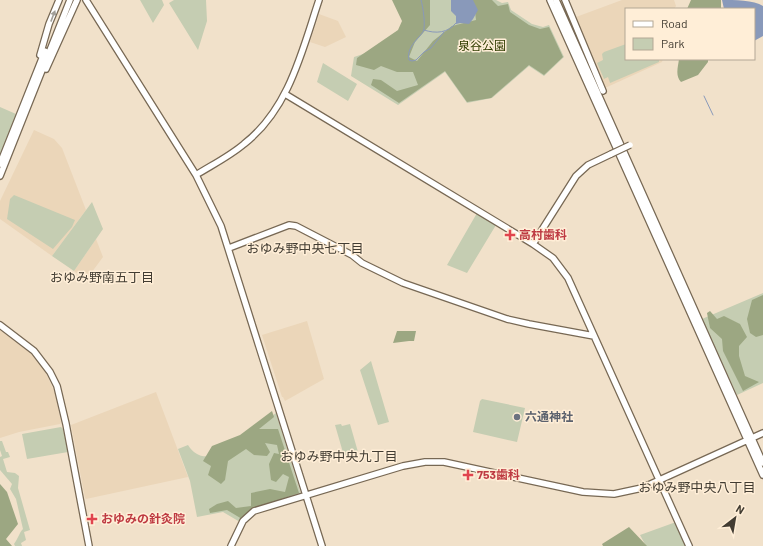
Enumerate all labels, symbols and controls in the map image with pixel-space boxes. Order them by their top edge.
legend [625,8,755,60]
one-way arrow [50,10,56,22]
text: Road [661,16,688,30]
text: Park [661,36,685,50]
park label: 泉谷公園 [458,38,506,52]
place label: 高村歯科 [519,227,567,241]
marker: 高村歯科 [504,229,516,241]
district label: おゆみ野中央七丁目 [246,240,364,256]
district label: おゆみ野南五丁目 [50,269,154,285]
place label: 六通神社 [525,409,573,423]
marker: 六通神社 [512,412,522,422]
district label: おゆみ野中央九丁目 [280,448,398,464]
place label: 753歯科 [477,467,520,481]
marker: 753歯科 [462,469,474,481]
district label: おゆみ野中央八丁目 [638,479,756,495]
north arrow [715,498,755,538]
text: N [734,502,747,516]
place label: おゆみの針灸院 [101,511,185,525]
marker: おゆみの針灸院 [86,513,98,525]

